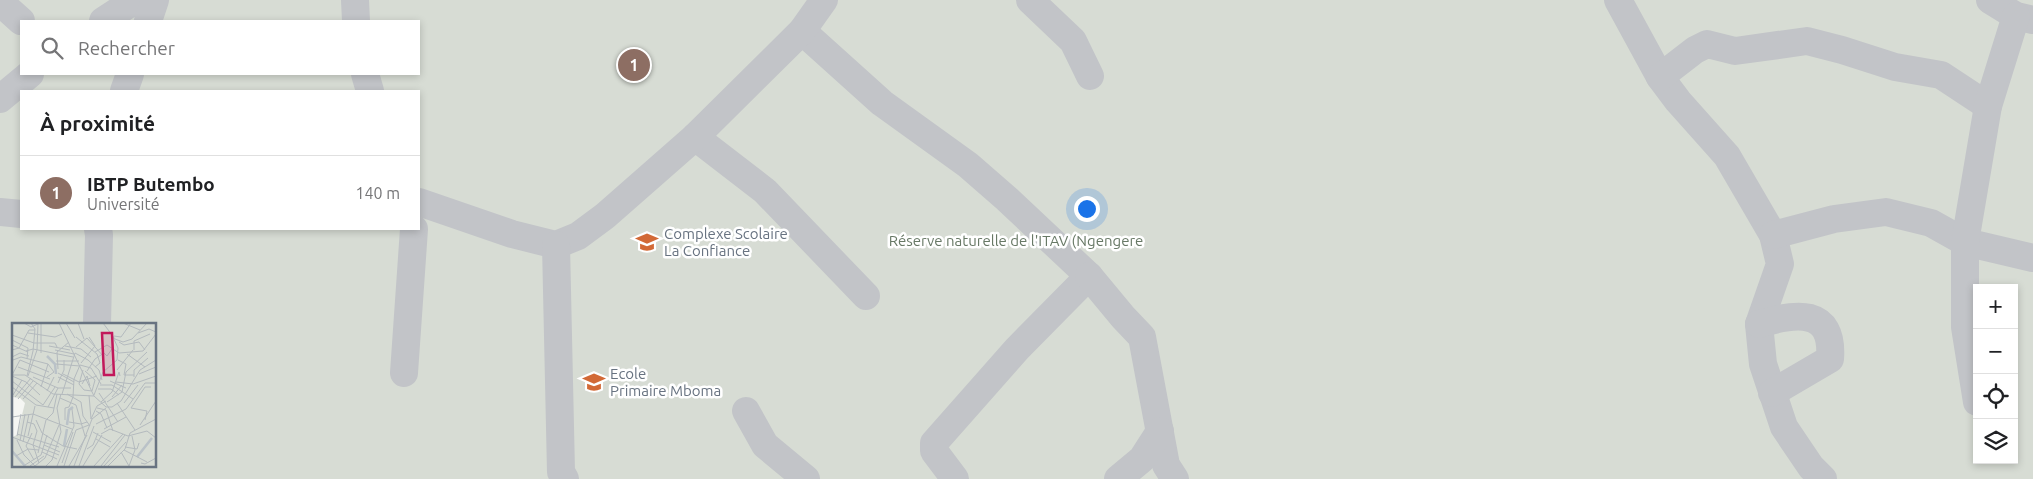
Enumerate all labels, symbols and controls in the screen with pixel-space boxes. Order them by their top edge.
search box [20,20,420,75]
icon: search [38,34,66,62]
text: Rechercher [78,37,175,59]
pin: 1 [618,46,650,84]
text: À proximité [40,111,155,135]
text: IBTP Butembo [87,173,215,195]
text: 1 [51,184,61,202]
text: 140 m [355,184,400,202]
text: Université [87,195,160,213]
your location [1074,196,1100,222]
place label: Complexe Scolaire La Confiance [664,225,788,259]
school or university icon: Complexe Scolaire La Confiance [634,229,660,255]
park label: Réserve naturelle de l'ITAV (Ngengere [889,232,1143,249]
map controls [1973,284,2018,464]
button: + [1973,284,2018,329]
inset map [12,323,156,466]
button: − [1973,329,2018,374]
place label: Ecole Primaire Mboma [610,365,721,399]
school or university icon: Ecole Primaire Mboma [581,369,607,395]
button: locate [1973,374,2018,419]
button: layers [1973,419,2018,464]

